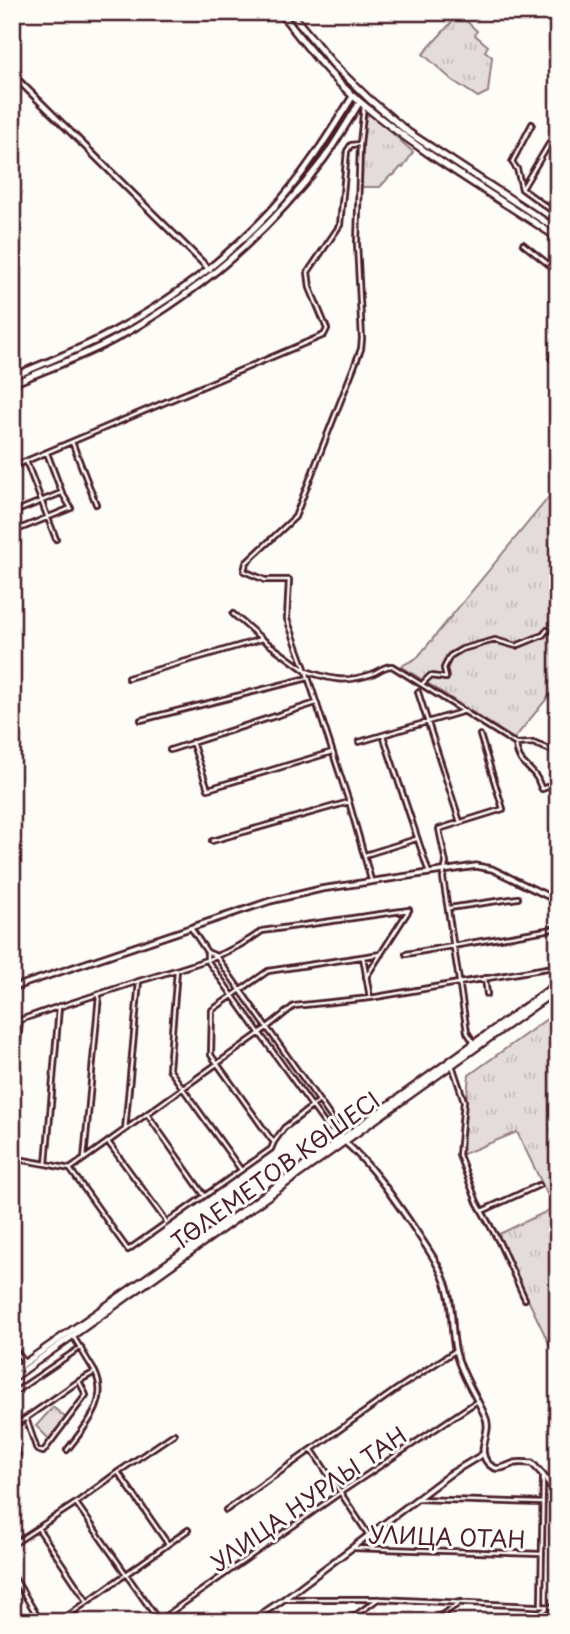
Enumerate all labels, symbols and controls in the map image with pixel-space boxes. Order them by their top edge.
street label: ТӨЛЕМЕТОВ КӨШЕСІ [163,1082,387,1258]
street label: УЛИЦА НУРЛЫ ТАН [203,1417,413,1579]
street label: УЛИЦА ОТАН [368,1516,526,1556]

